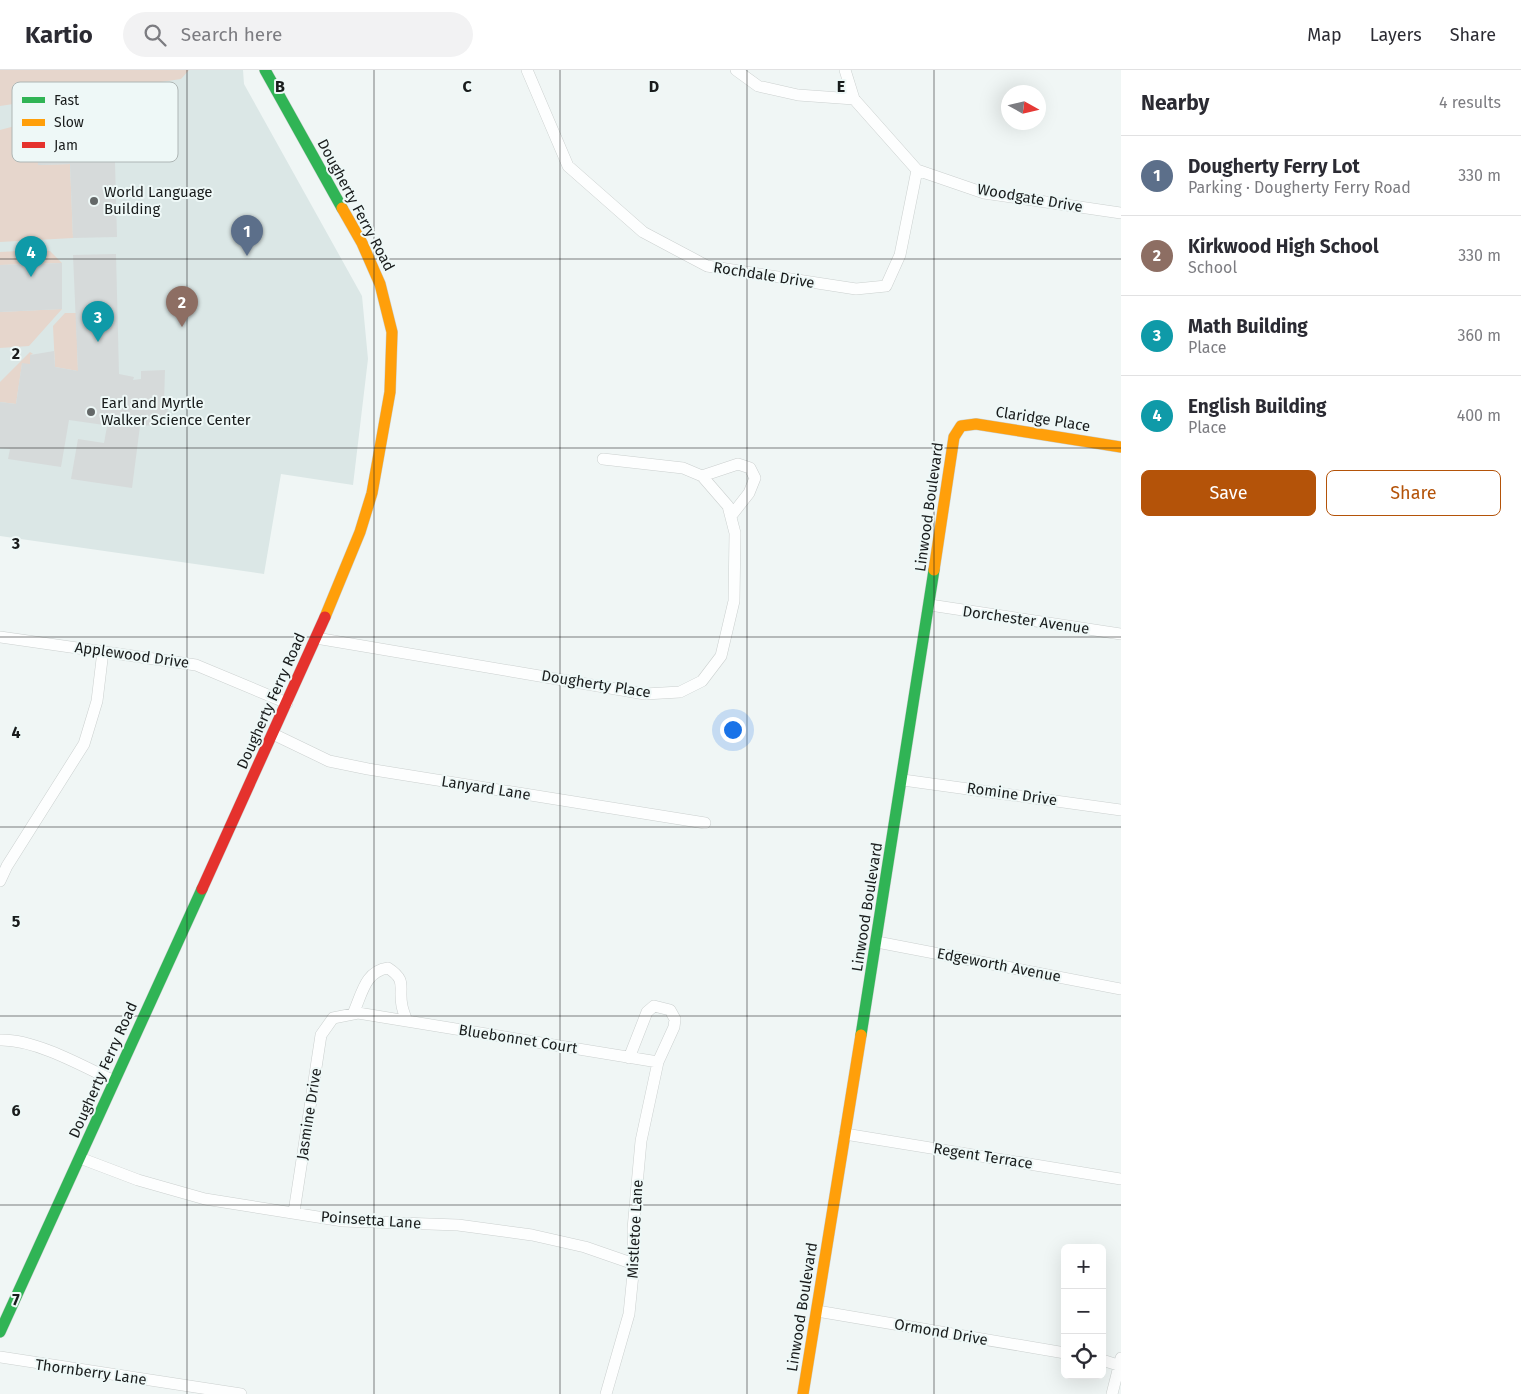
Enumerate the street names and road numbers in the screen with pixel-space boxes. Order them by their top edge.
street label: Dougherty Ferry Road [314,136,398,274]
street label: Woodgate Drive [976,180,1084,216]
street label: Rochdale Drive [712,258,816,292]
street label: Claridge Place [994,403,1092,435]
street label: Linwood Boulevard [911,441,947,573]
street label: Dorchester Avenue [961,602,1091,638]
street label: Dougherty Ferry Road [233,630,309,772]
street label: Applewood Drive [74,638,190,672]
street label: Dougherty Place [540,666,652,702]
street label: Lanyard Lane [440,772,532,804]
street label: Romine Drive [966,779,1058,809]
street label: Linwood Boulevard [848,841,886,973]
street label: Edgeworth Avenue [936,944,1062,986]
street label: Dougherty Ferry Road [65,999,141,1141]
street label: Bluebonnet Court [457,1021,579,1057]
street label: Jasmine Drive [293,1067,325,1161]
street label: Regent Terrace [932,1139,1034,1173]
street label: Mistletoe Lane [623,1179,647,1279]
street label: Poinsetta Lane [320,1208,422,1232]
street label: Linwood Boulevard [783,1241,821,1373]
street label: Ormond Drive [893,1315,989,1349]
street label: Thornberry Lane [34,1355,148,1389]

